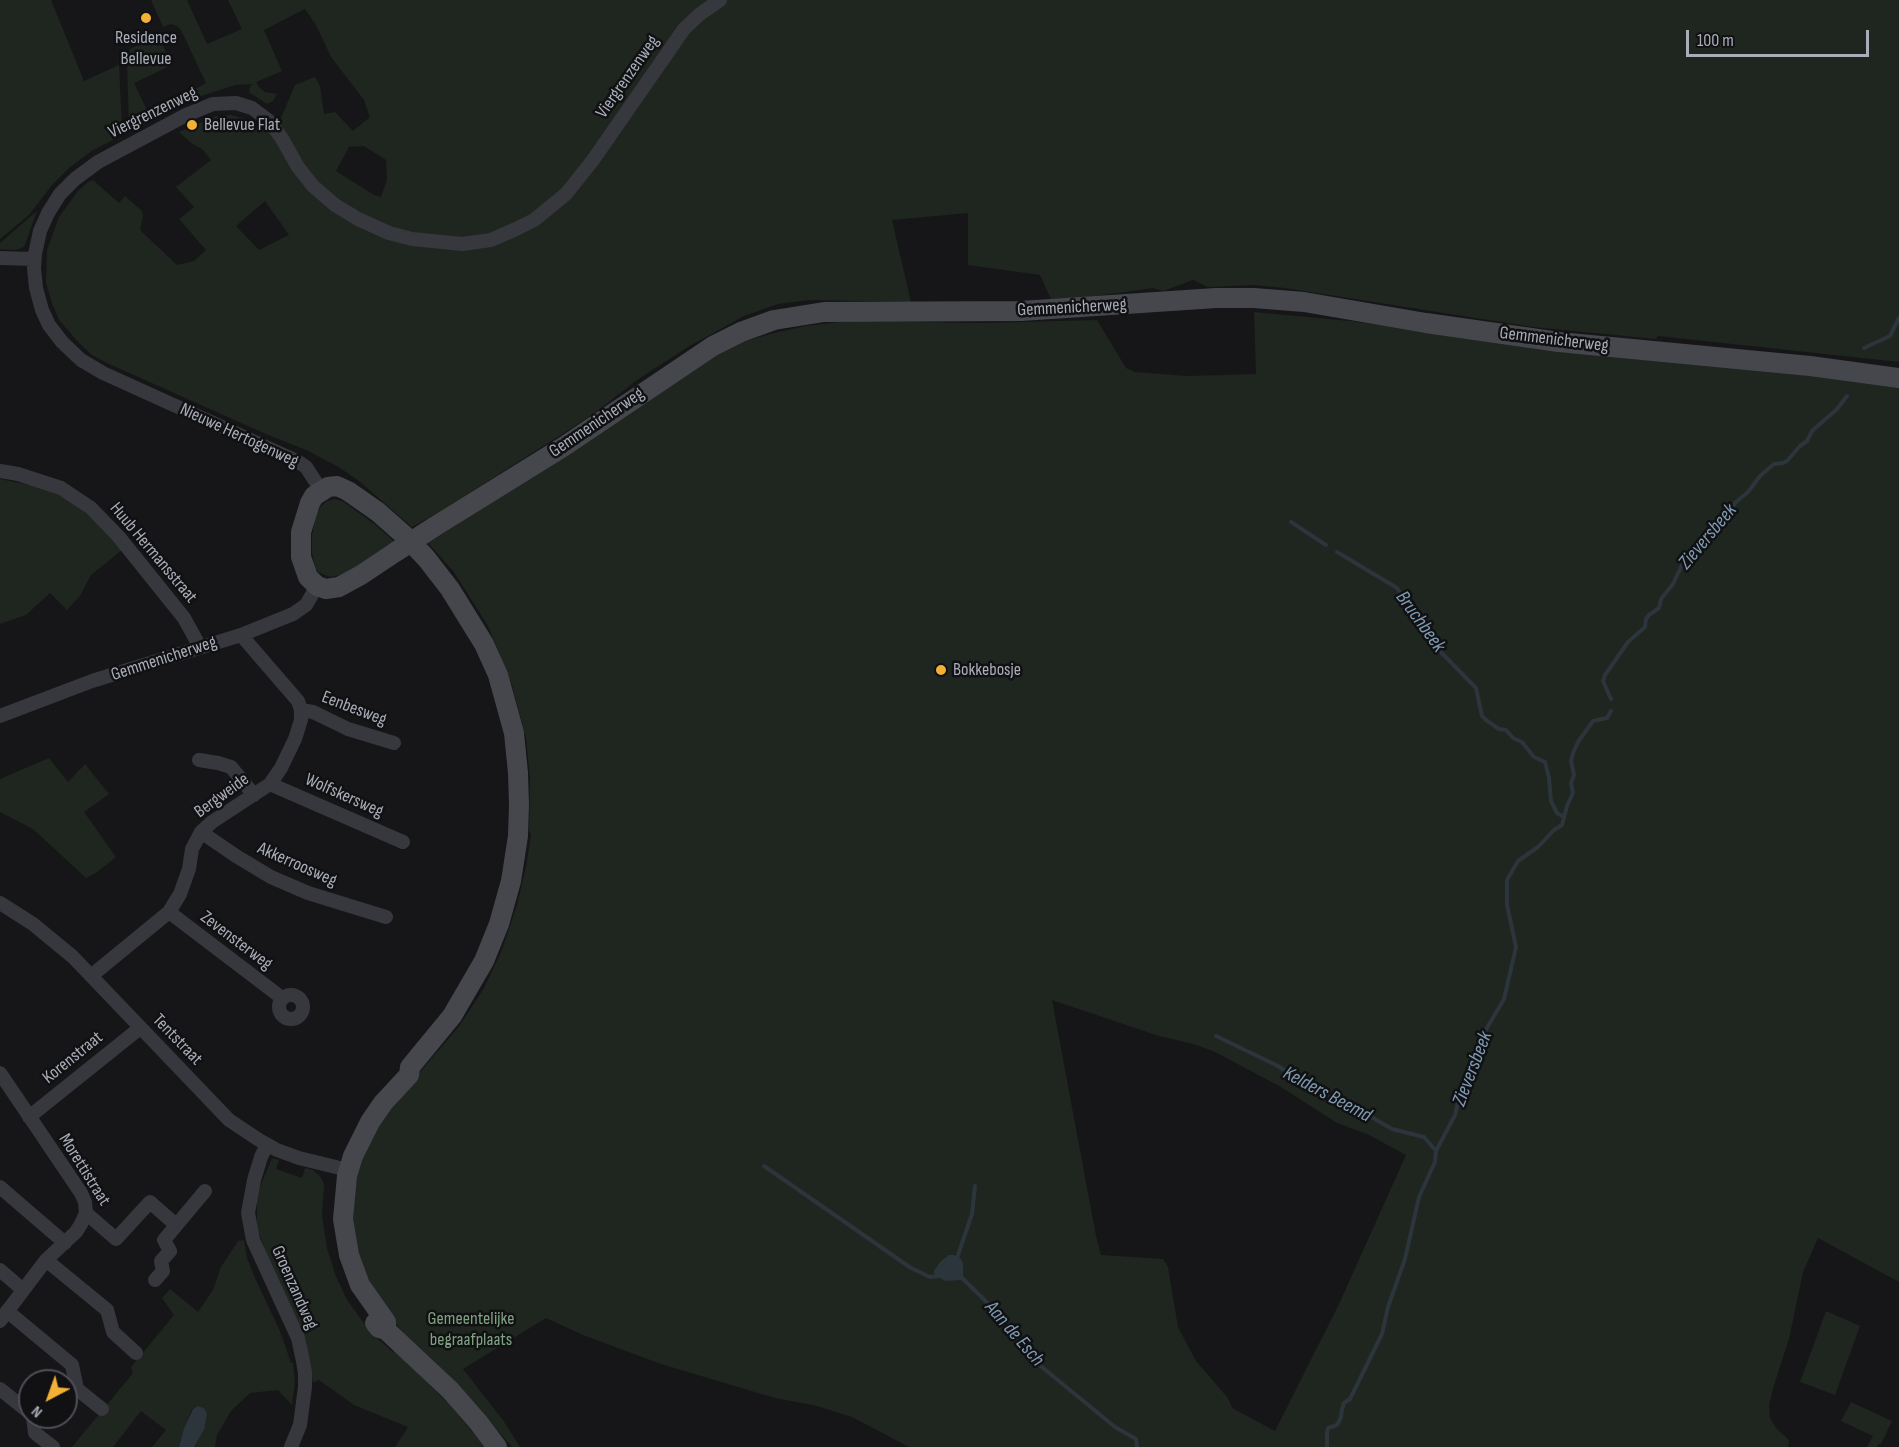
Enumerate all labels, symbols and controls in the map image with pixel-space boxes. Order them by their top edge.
marker: Residence Bellevue [139,11,153,25]
scale bar [1689,18,1872,56]
place label: Residence Bellevue [115,27,177,70]
text: 100 m [1697,30,1734,51]
street label: Viergrenzenweg [592,32,664,122]
street label: Viergrenzenweg [105,82,201,144]
place label: Bellevue Flat [204,114,280,136]
marker: Bellevue Flat [185,118,199,132]
street label: Gemmenicherweg [1017,294,1127,322]
street label: Gemmenicherweg [1498,323,1610,357]
street label: Gemmenicherweg [545,383,649,463]
street label: Nieuwe Hertogenweg [176,399,302,473]
street label: Huub Hermansstraat [105,498,201,608]
water label: Zieversbeek [1674,499,1742,575]
water label: Bruchbeek [1390,587,1450,657]
street label: Gemmenicherweg [109,632,219,686]
place label: Bokkebosje [953,659,1021,681]
marker: Bokkebosje [934,663,948,677]
street label: Eenbesweg [318,687,390,731]
street label: Bergweide [190,769,254,823]
street label: Wolfskersweg [301,769,387,823]
street label: Akkerroosweg [254,838,340,892]
street label: Zevensterweg [196,907,276,975]
street label: Tentstraat [147,1010,207,1070]
street label: Korenstraat [38,1027,108,1089]
water label: Zieversbeek [1448,1028,1498,1110]
water label: Kelders Beemd [1279,1062,1375,1128]
street label: Morettistraat [53,1130,115,1210]
street label: Groenzandweg [266,1243,322,1333]
water label: Aan de Esch [979,1296,1049,1372]
park label: Gemeentelijke begraafplaats [428,1308,514,1350]
north arrow [18,1369,78,1429]
text: N [28,1401,47,1421]

